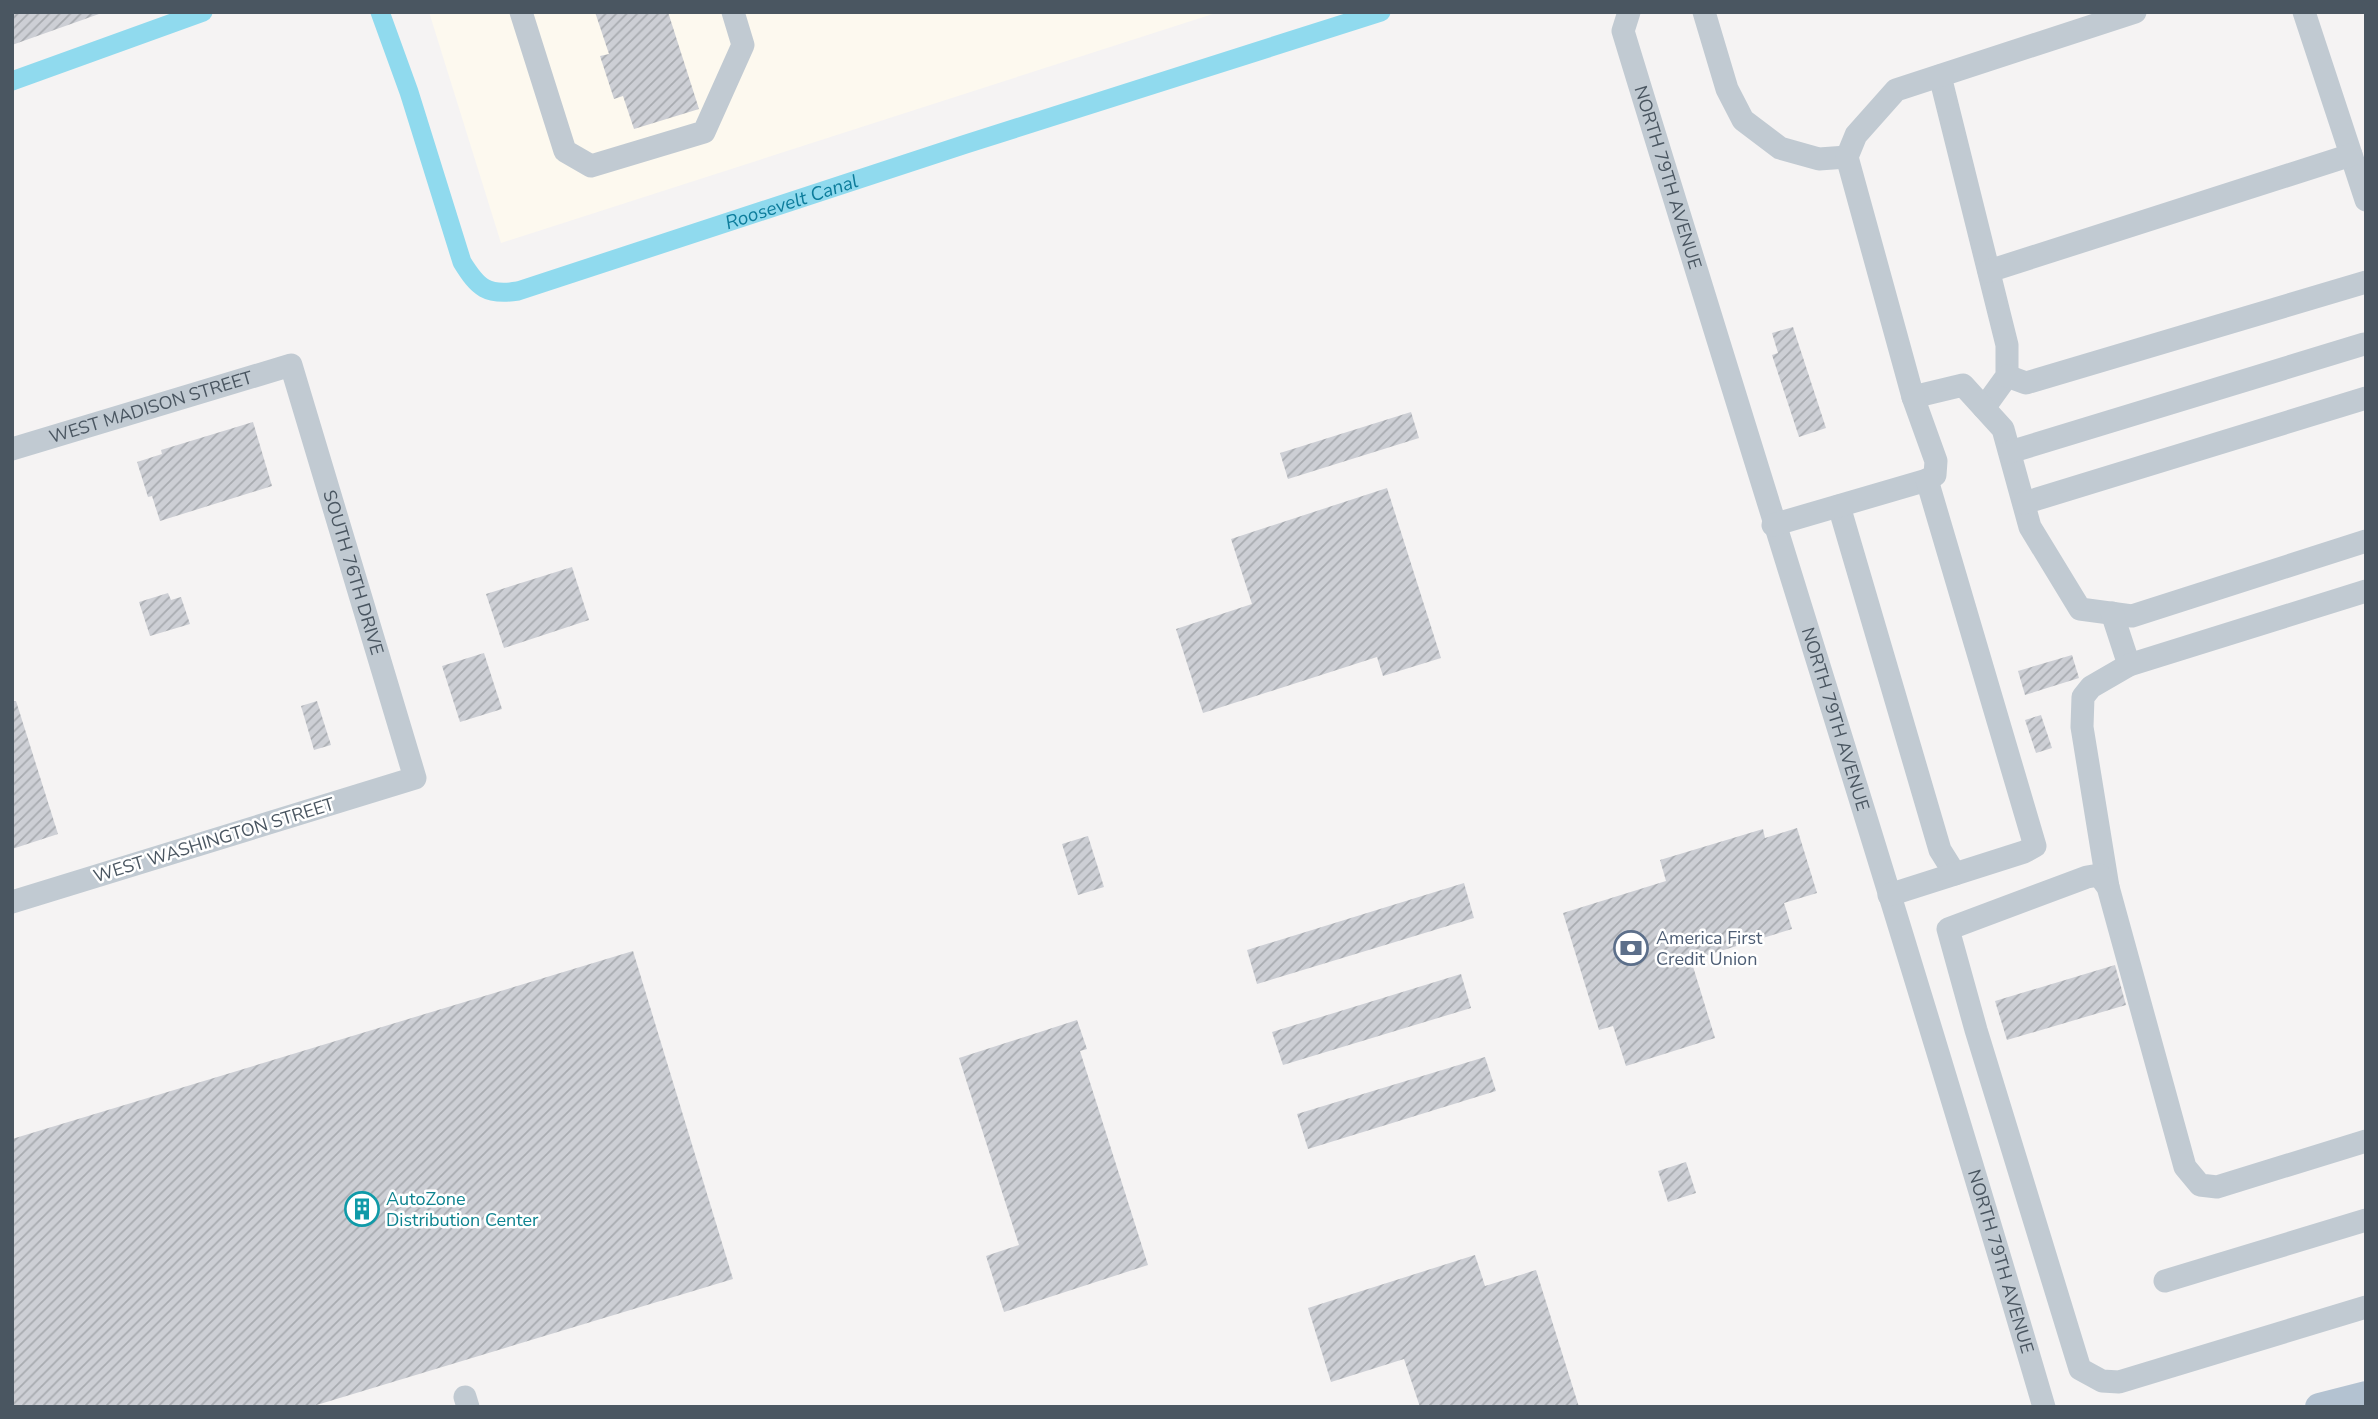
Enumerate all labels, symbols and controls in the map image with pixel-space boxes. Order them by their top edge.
street label: NORTH 79TH AVENUE [1628,83,1707,272]
water label: Roosevelt Canal [722,168,862,236]
street label: WEST MADISON STREET [46,365,256,449]
street label: SOUTH 76TH DRIVE [317,487,389,658]
street label: NORTH 79TH AVENUE [1796,624,1875,814]
street label: WEST WASHINGTON STREET [91,792,338,888]
place label: America First Credit Union [1656,926,1763,971]
bank icon: America First Credit Union [1612,929,1650,967]
street label: NORTH 79TH AVENUE [1962,1167,2040,1356]
place label: AutoZone Distribution Center [386,1187,539,1232]
building icon: AutoZone Distribution Center [343,1190,381,1228]

